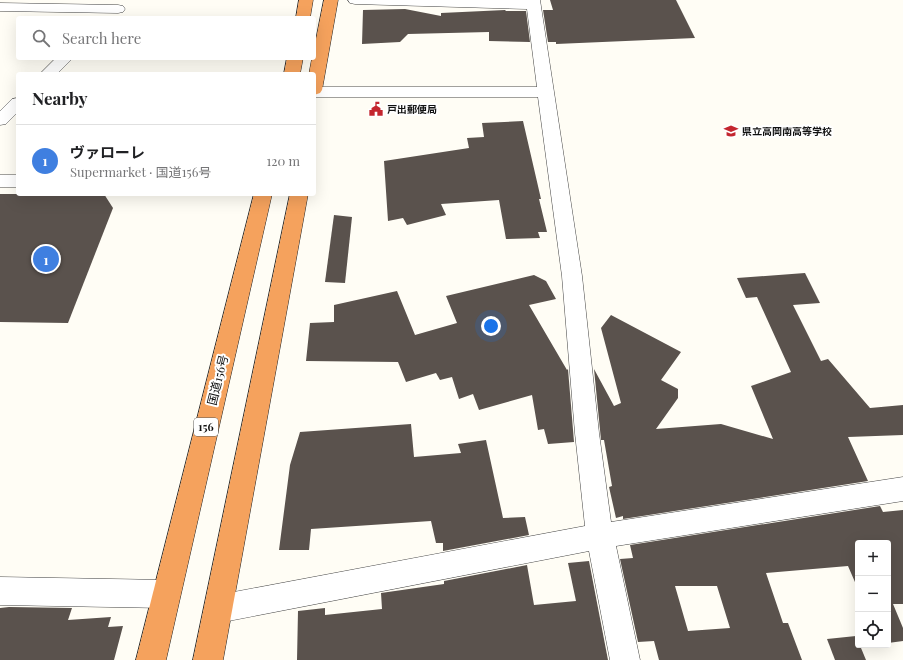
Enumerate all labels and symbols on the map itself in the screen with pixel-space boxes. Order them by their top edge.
public building icon: 戸出郵便局 [368,101,384,117]
place label: 戸出郵便局 [387,102,437,116]
school or university icon: 県立高岡南高等学校 [723,123,739,139]
place label: 県立高岡南高等学校 [742,124,832,138]
pin: 1 [33,244,59,274]
your location [481,316,501,336]
street label: 国道156号 [203,353,231,407]
road number: 156 [194,418,218,436]

